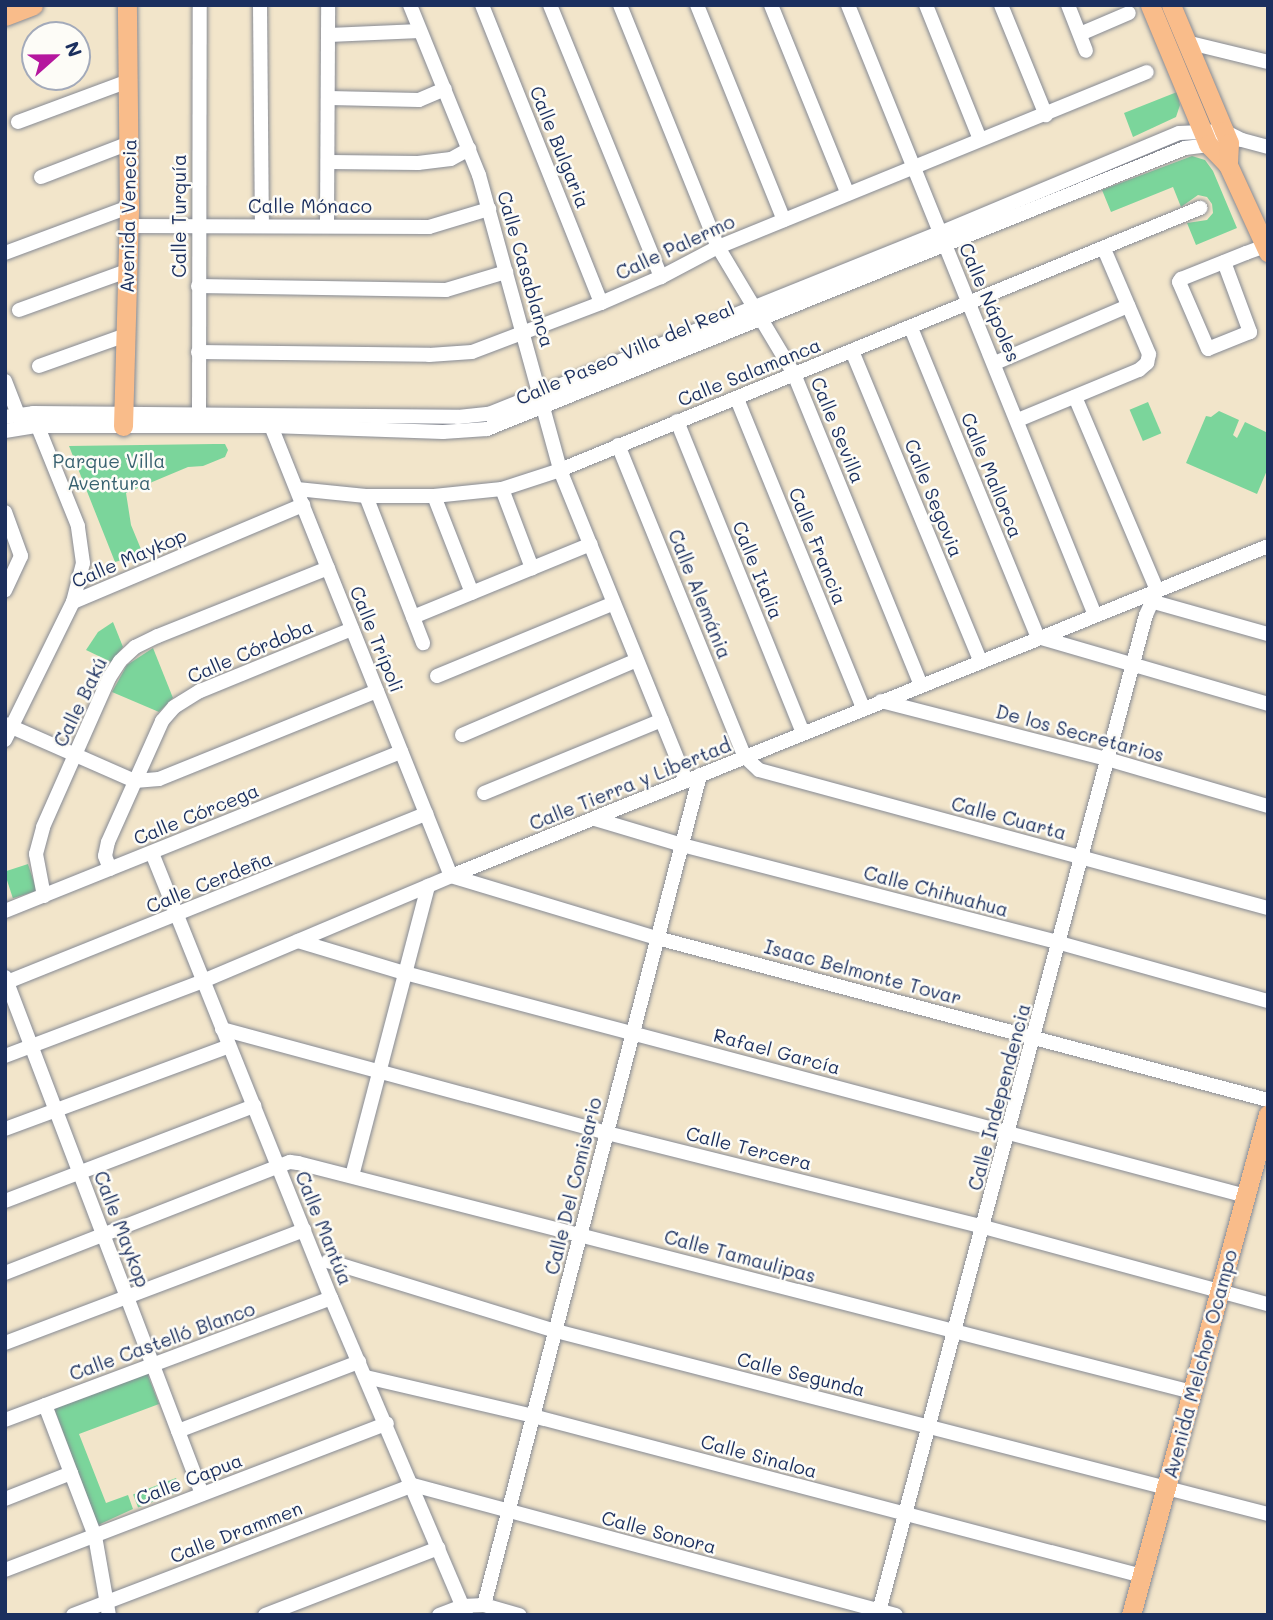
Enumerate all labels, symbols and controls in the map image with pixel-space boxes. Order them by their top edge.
north arrow [21,21,91,91]
text: N [60,38,88,60]
street label: Calle Bulgaria [525,83,595,211]
street label: Avenida Venecia [115,139,141,293]
street label: Calle Turquía [168,154,190,278]
street label: Calle Casablanca [493,188,559,350]
street label: Calle Mónaco [248,195,372,217]
street label: Calle Palermo [612,209,738,285]
street label: Calle Nápoles [955,239,1025,365]
street label: Calle Paseo Villa del Real [512,297,738,409]
street label: Calle Salamanca [674,333,824,411]
street label: Calle Sevilla [806,374,870,486]
street label: Calle Mallorca [956,409,1028,541]
street label: Calle Segovia [900,436,968,560]
park label: Parque Villa Aventura [53,450,165,494]
street label: Calle Francia [784,484,852,608]
street label: Calle Italia [728,518,788,622]
street label: Calle Maykop [68,524,190,592]
street label: Calle Alemánia [664,526,736,662]
street label: Calle Trípoli [345,583,409,695]
street label: Calle Córdoba [184,614,316,688]
street label: Calle Bakú [49,653,111,751]
street label: De los Secretarios [993,700,1167,766]
street label: Calle Tierra y Libertad [526,733,734,835]
street label: Calle Córcega [130,779,262,849]
street label: Calle Cuarta [949,792,1069,844]
street label: Calle Cerdeña [143,846,275,918]
street label: Calle Chihuahua [861,861,1011,921]
street label: Isaac Belmonte Tovar [762,935,964,1009]
street label: Calle Independencia [963,1001,1035,1193]
street label: Rafael García [711,1023,843,1079]
street label: Calle Del Comisario [540,1095,606,1277]
street label: Calle Tercera [684,1121,814,1175]
street label: Calle Maykop [89,1168,155,1290]
street label: Calle Mantúa [291,1168,357,1288]
street label: Calle Tamaulipas [662,1225,818,1287]
street label: Avenida Melchor Ocampo [1158,1247,1242,1481]
street label: Calle Castelló Blanco [66,1297,258,1385]
street label: Calle Segunda [735,1347,867,1401]
street label: Calle Sinaloa [698,1430,820,1482]
street label: Calle Capua [133,1448,245,1510]
street label: Calle Drammen [167,1496,305,1568]
street label: Calle Sonora [599,1506,719,1558]

